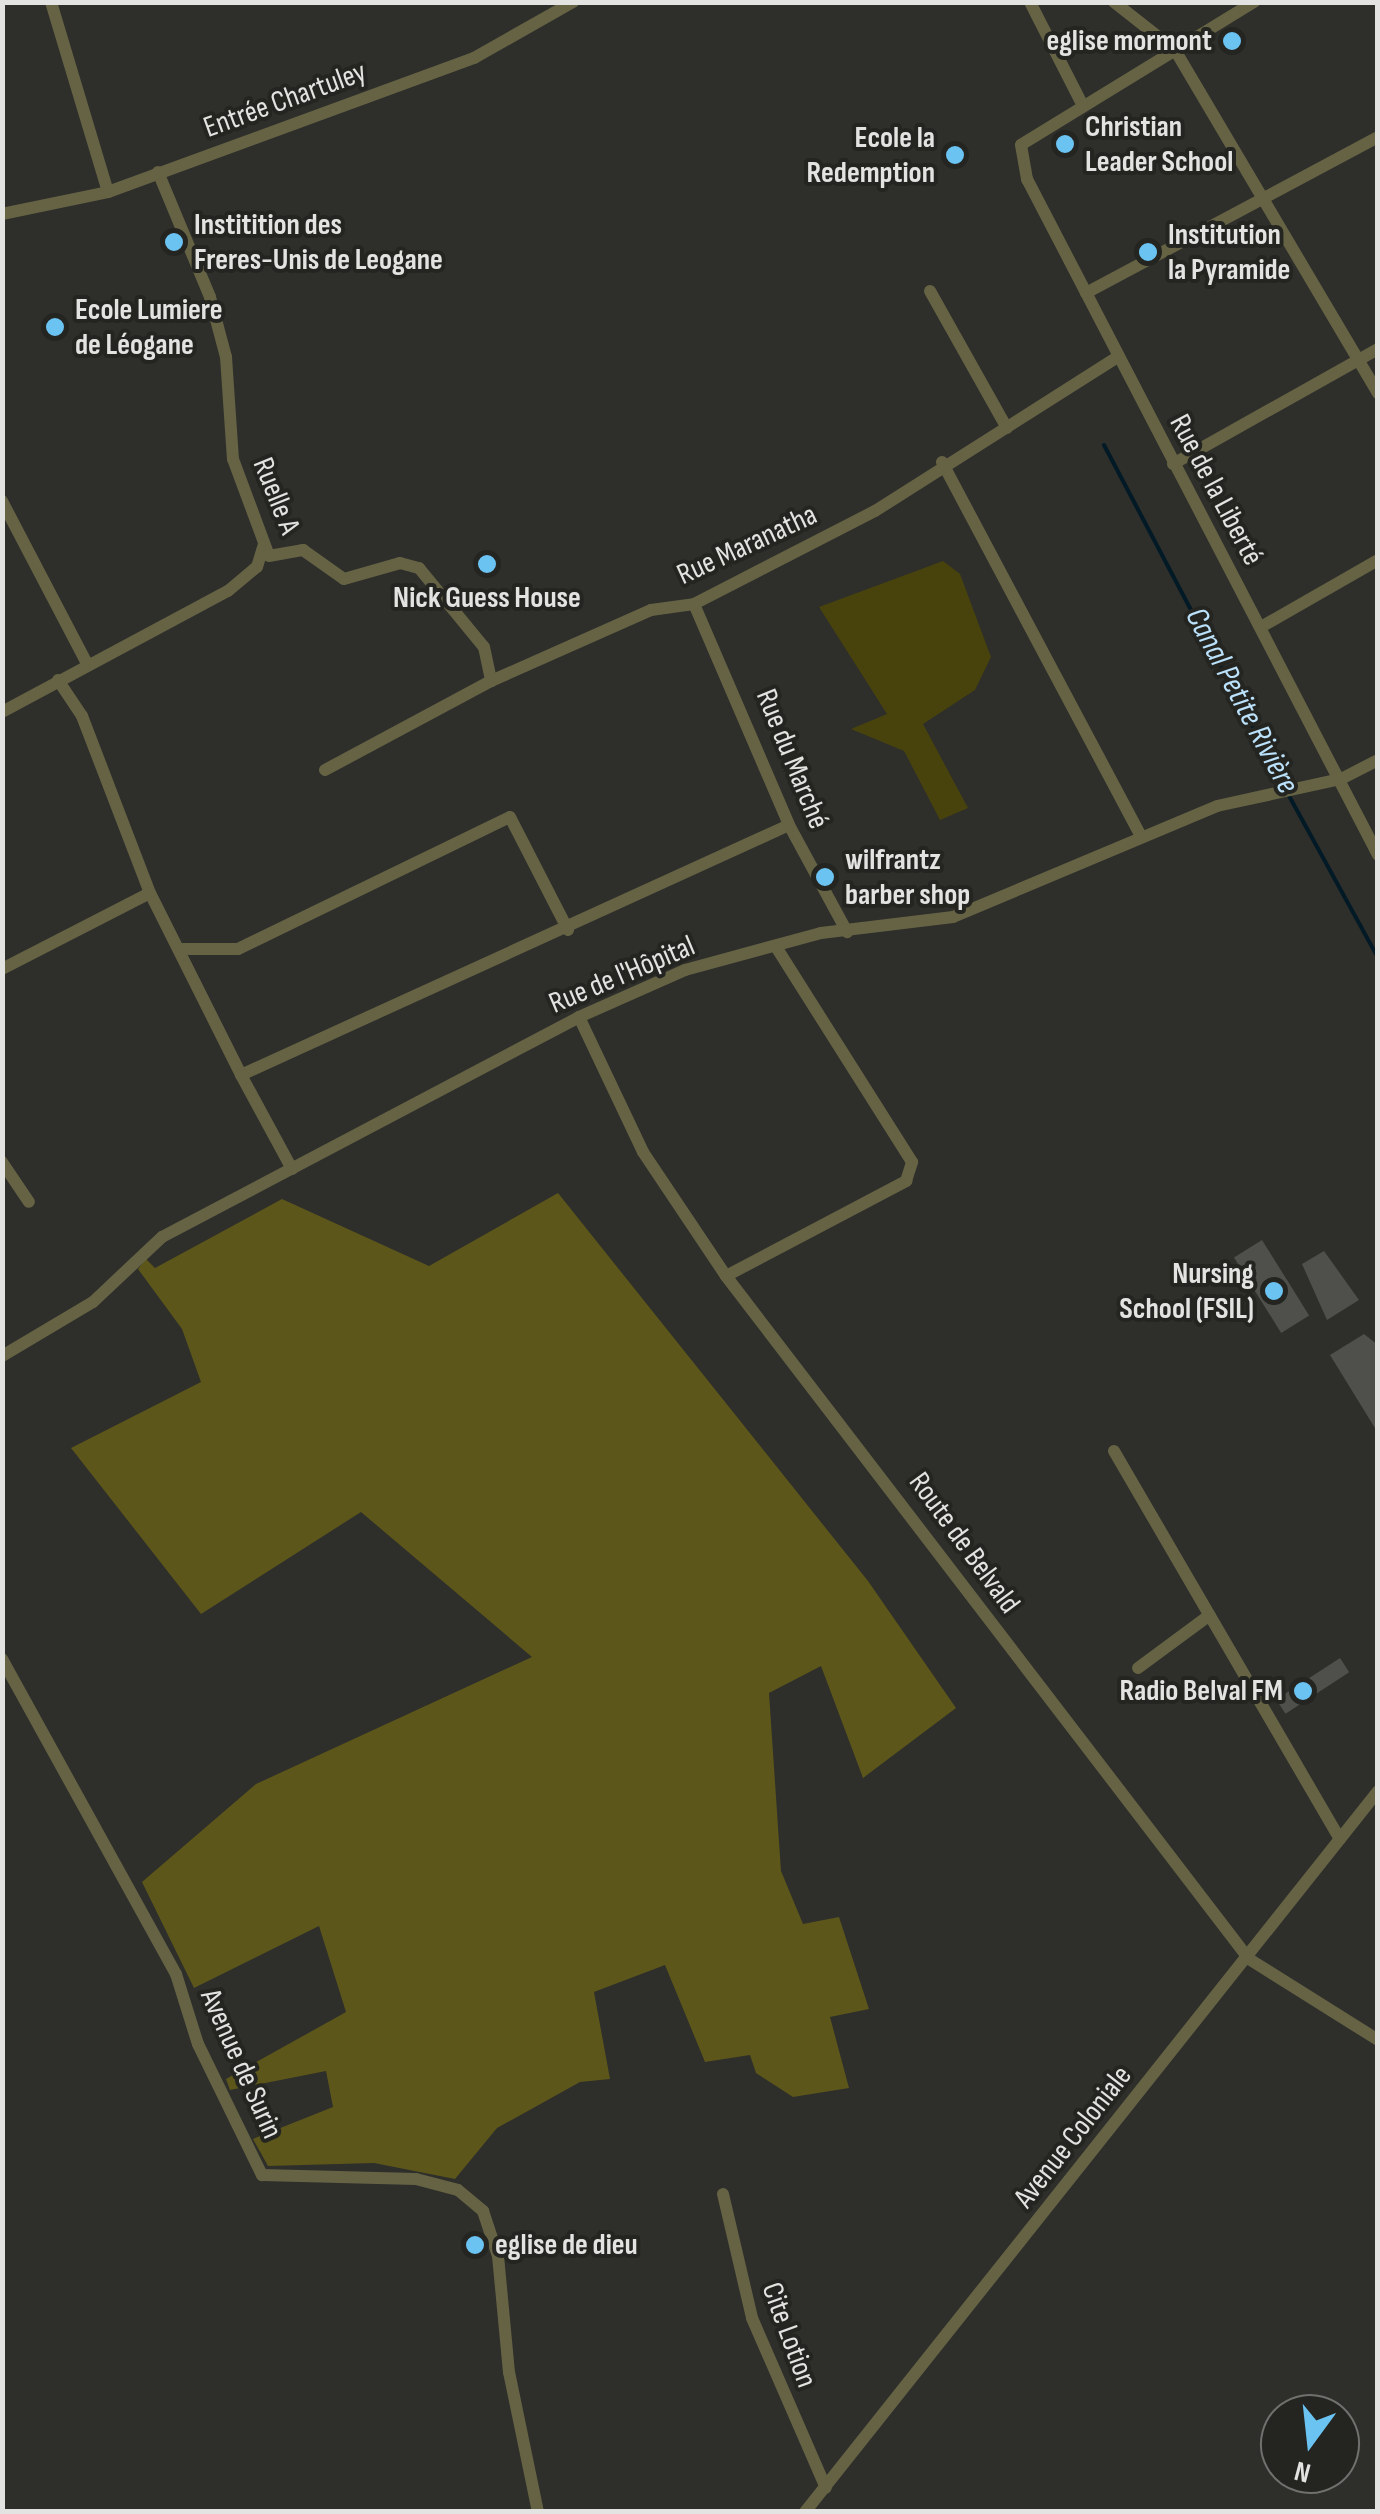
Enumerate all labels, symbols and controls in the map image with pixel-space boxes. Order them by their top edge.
place label: eglise mormont [1046,23,1212,59]
marker: eglise mormont [1221,30,1243,52]
street label: Entrée Chartuley [199,54,371,146]
place label: Christian Leader School [1085,109,1233,180]
place label: Ecole la Redemption [807,120,935,190]
marker: Christian Leader School [1054,133,1076,155]
marker: Ecole la Redemption [944,144,966,166]
place label: Institition des Freres-Unis de Leogane [194,207,443,278]
place label: Institution la Pyramide [1168,217,1290,288]
marker: Institition des Freres-Unis de Leogane [163,231,185,253]
marker: Institution la Pyramide [1137,241,1159,263]
place label: Ecole Lumiere de Léogane [75,292,223,362]
marker: Ecole Lumiere de Léogane [44,316,66,338]
street label: Rue de la Liberté [1161,408,1271,572]
street label: Ruelle A [244,452,308,540]
street label: Rue Maranatha [671,497,823,593]
marker: Nick Guess House [476,553,498,575]
place label: Nick Guess House [393,580,581,616]
water label: Canal Petite Rivière [1176,602,1306,800]
street label: Rue du Marché [748,684,836,834]
place label: wilfrantz barber shop [845,842,970,912]
marker: wilfrantz barber shop [814,866,836,888]
street label: Rue de l'Hôpital [544,928,700,1022]
place label: Nursing School (FSIL) [1119,1256,1254,1326]
marker: Nursing School (FSIL) [1263,1280,1285,1302]
street label: Route de Belvald [901,1466,1027,1620]
place label: Radio Belval FM [1120,1673,1283,1709]
marker: Radio Belval FM [1292,1680,1314,1702]
street label: Avenue de Surin [192,1984,290,2144]
street label: Avenue Coloniale [1006,2059,1140,2215]
place label: eglise de dieu [495,2227,638,2263]
marker: eglise de dieu [464,2234,486,2256]
street label: Cite Lotion [753,2278,825,2392]
north arrow [1260,2394,1360,2494]
text: N [1291,2454,1314,2489]

